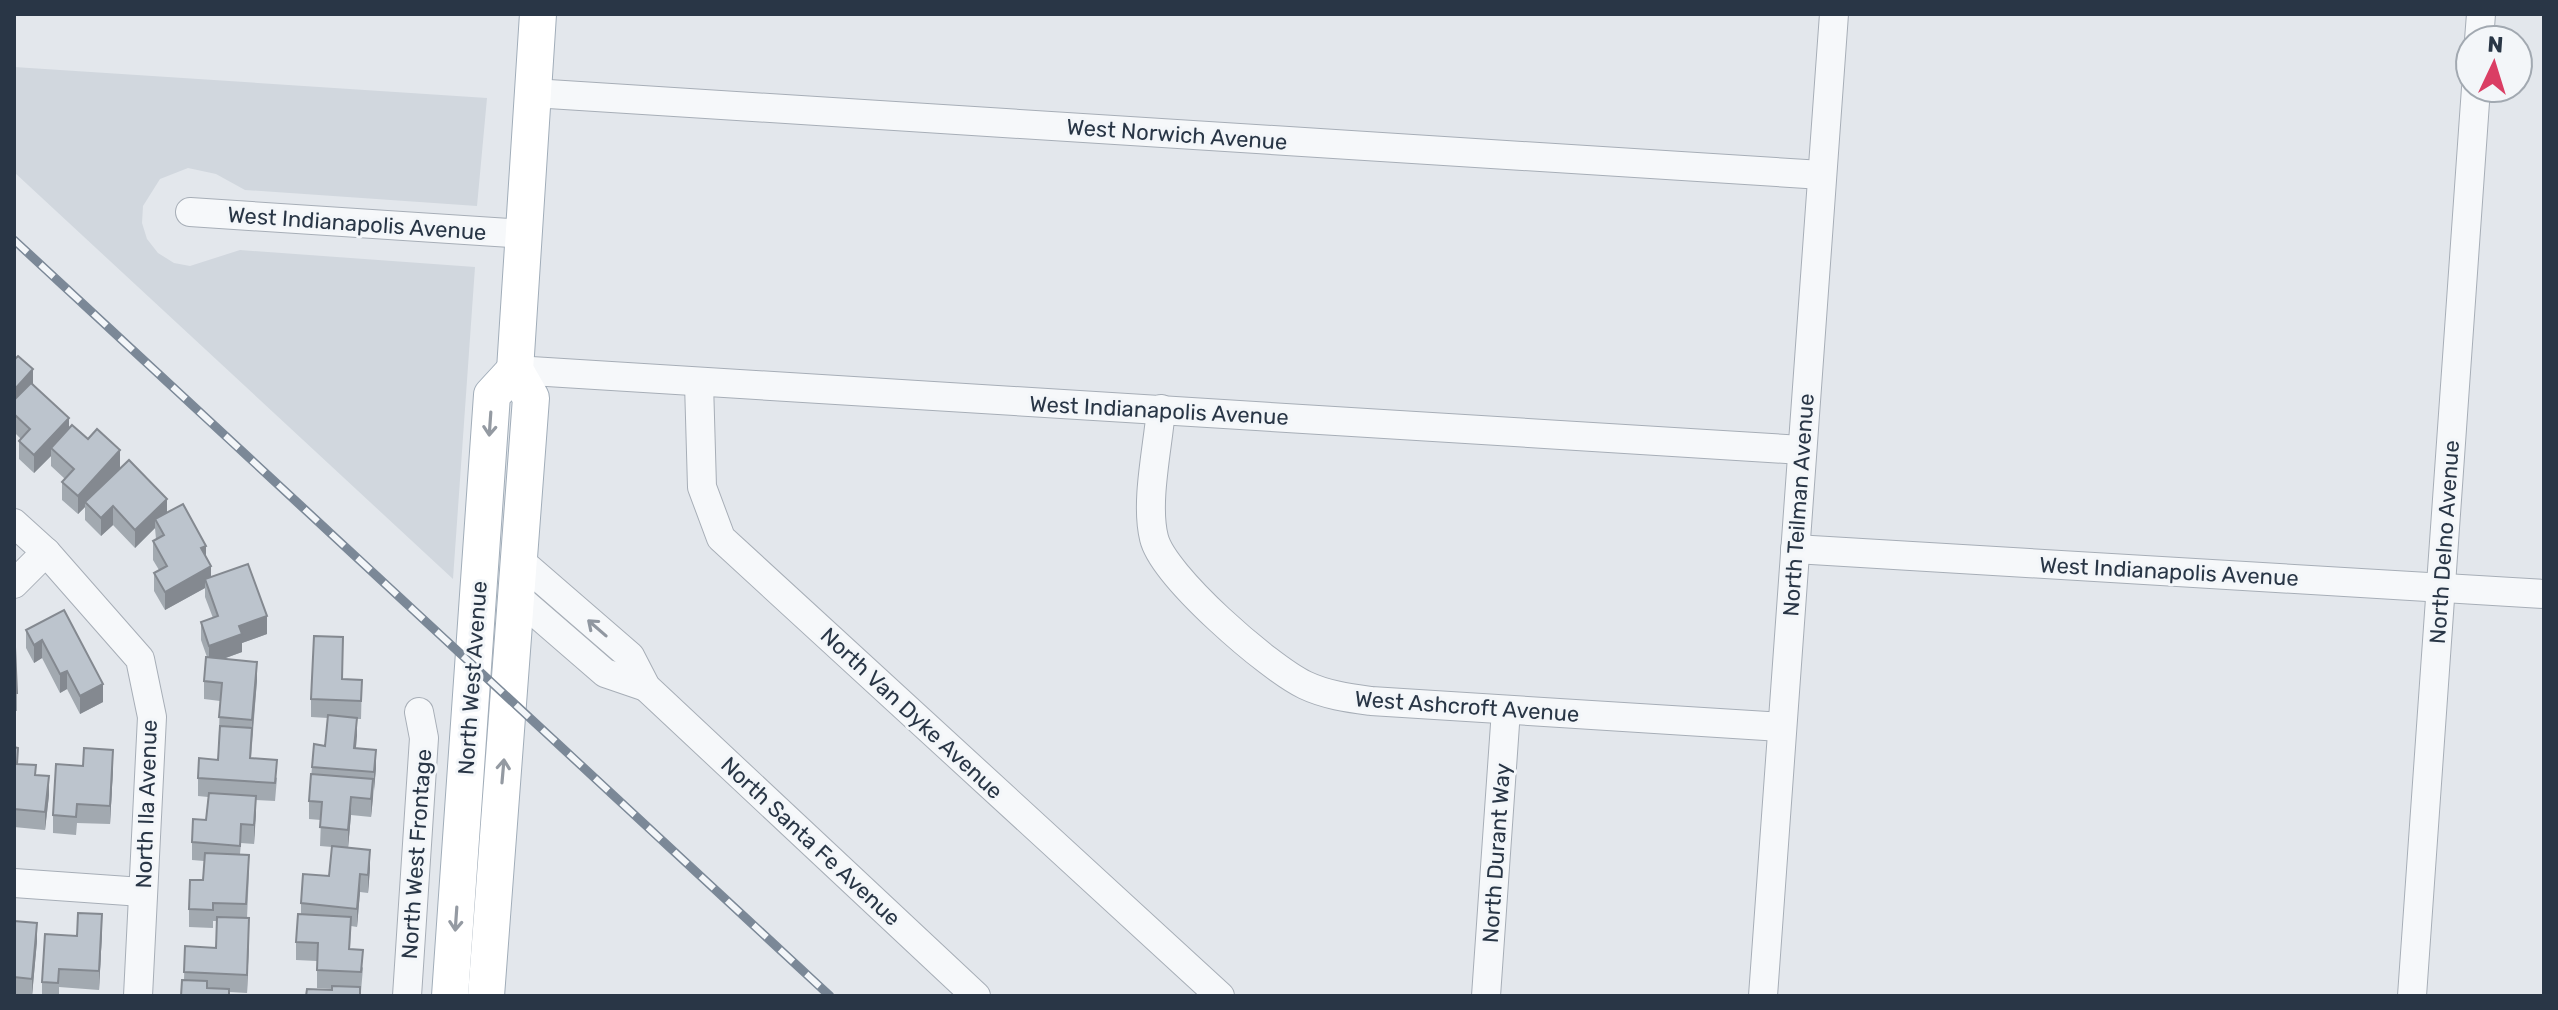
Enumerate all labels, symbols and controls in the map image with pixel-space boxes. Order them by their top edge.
north arrow [2454,24,2534,104]
text: N [2487,31,2504,59]
street label: West Norwich Avenue [1066,113,1288,156]
street label: West Indianapolis Avenue [227,201,487,246]
street label: West Indianapolis Avenue [1029,390,1289,431]
street label: North Teilman Avenue [1777,393,1820,618]
one-way arrow [482,410,497,437]
street label: North Delno Avenue [2424,439,2465,645]
street label: West Indianapolis Avenue [2039,551,2299,592]
street label: North West Avenue [452,580,493,776]
one-way arrow [588,619,608,637]
street label: North Van Dyke Avenue [815,622,1008,805]
street label: West Ashcroft Avenue [1354,685,1580,728]
street label: North Ila Avenue [130,719,163,889]
street label: North West Frontage [396,748,437,960]
street label: North Santa Fe Avenue [715,751,906,932]
one-way arrow [496,758,511,784]
street label: North Durant Way [1477,762,1516,944]
one-way arrow [448,905,463,932]

